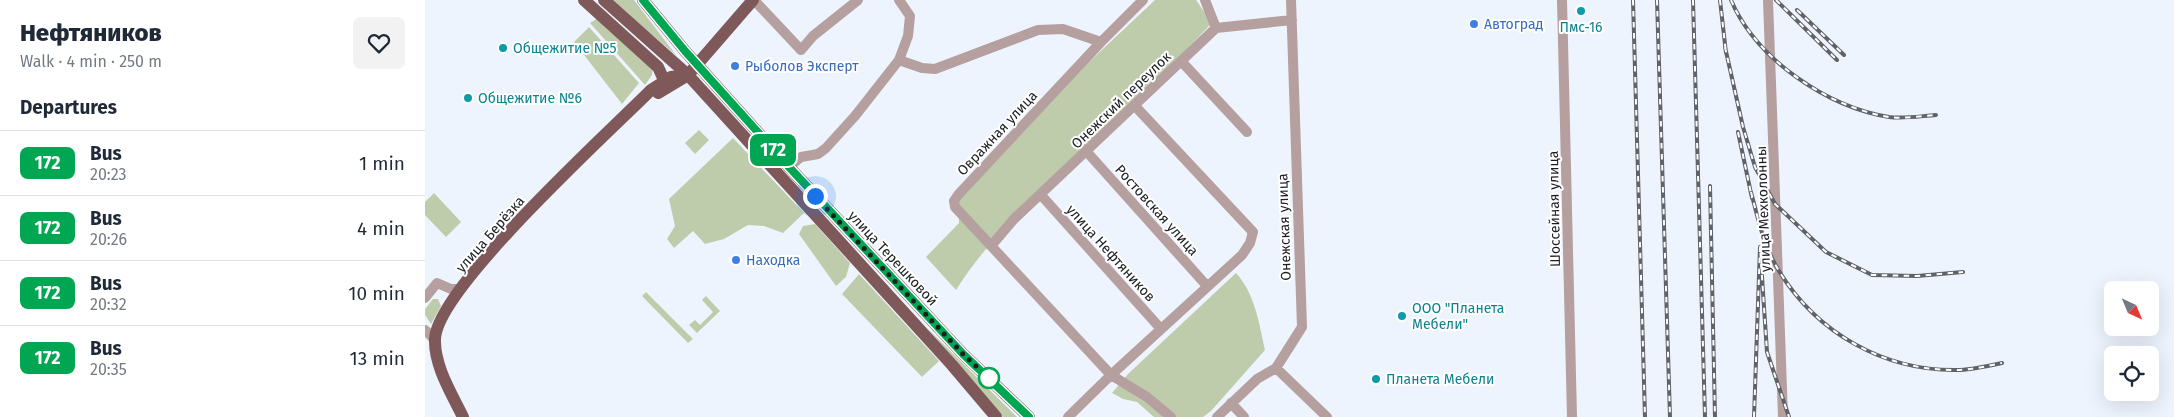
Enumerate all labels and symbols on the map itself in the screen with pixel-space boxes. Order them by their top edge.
marker: Пмс-16 [1575,5,1587,17]
place label: Автоград [1484,16,1544,33]
marker: Автоград [1468,18,1480,30]
place label: Пмс-16 [1559,19,1603,36]
place label: Общежитие №5 [513,40,617,57]
marker: Общежитие №5 [497,42,509,54]
street label: Онежский переулок [1068,48,1175,152]
place label: Рыболов Эксперт [745,58,859,75]
marker: Рыболов Эксперт [729,60,741,72]
street label: Овражная улица [954,87,1041,179]
place label: Общежитие №6 [478,90,582,107]
marker: Общежитие №6 [462,92,474,104]
line badge: 172 [744,134,802,166]
street label: улица Мехколонны [1753,146,1774,272]
street label: Шоссейная улица [1545,151,1564,267]
street label: Ростовская улица [1111,161,1202,259]
street label: Онежская улица [1274,173,1295,281]
your location [803,184,828,209]
street label: улица Берёзка [453,193,528,276]
street label: улица Нефтяников [1063,201,1159,305]
street label: улица Терешковой [844,207,941,309]
place label: Находка [746,252,800,269]
marker: Находка [730,254,742,266]
north arrow [2104,281,2159,336]
place label: ООО "Планета Мебели" [1412,300,1504,333]
marker: ООО "Планета Мебели" [1396,310,1408,322]
unlabelled marker [978,367,1000,389]
place label: Планета Мебели [1386,371,1494,388]
marker: Планета Мебели [1370,373,1382,385]

